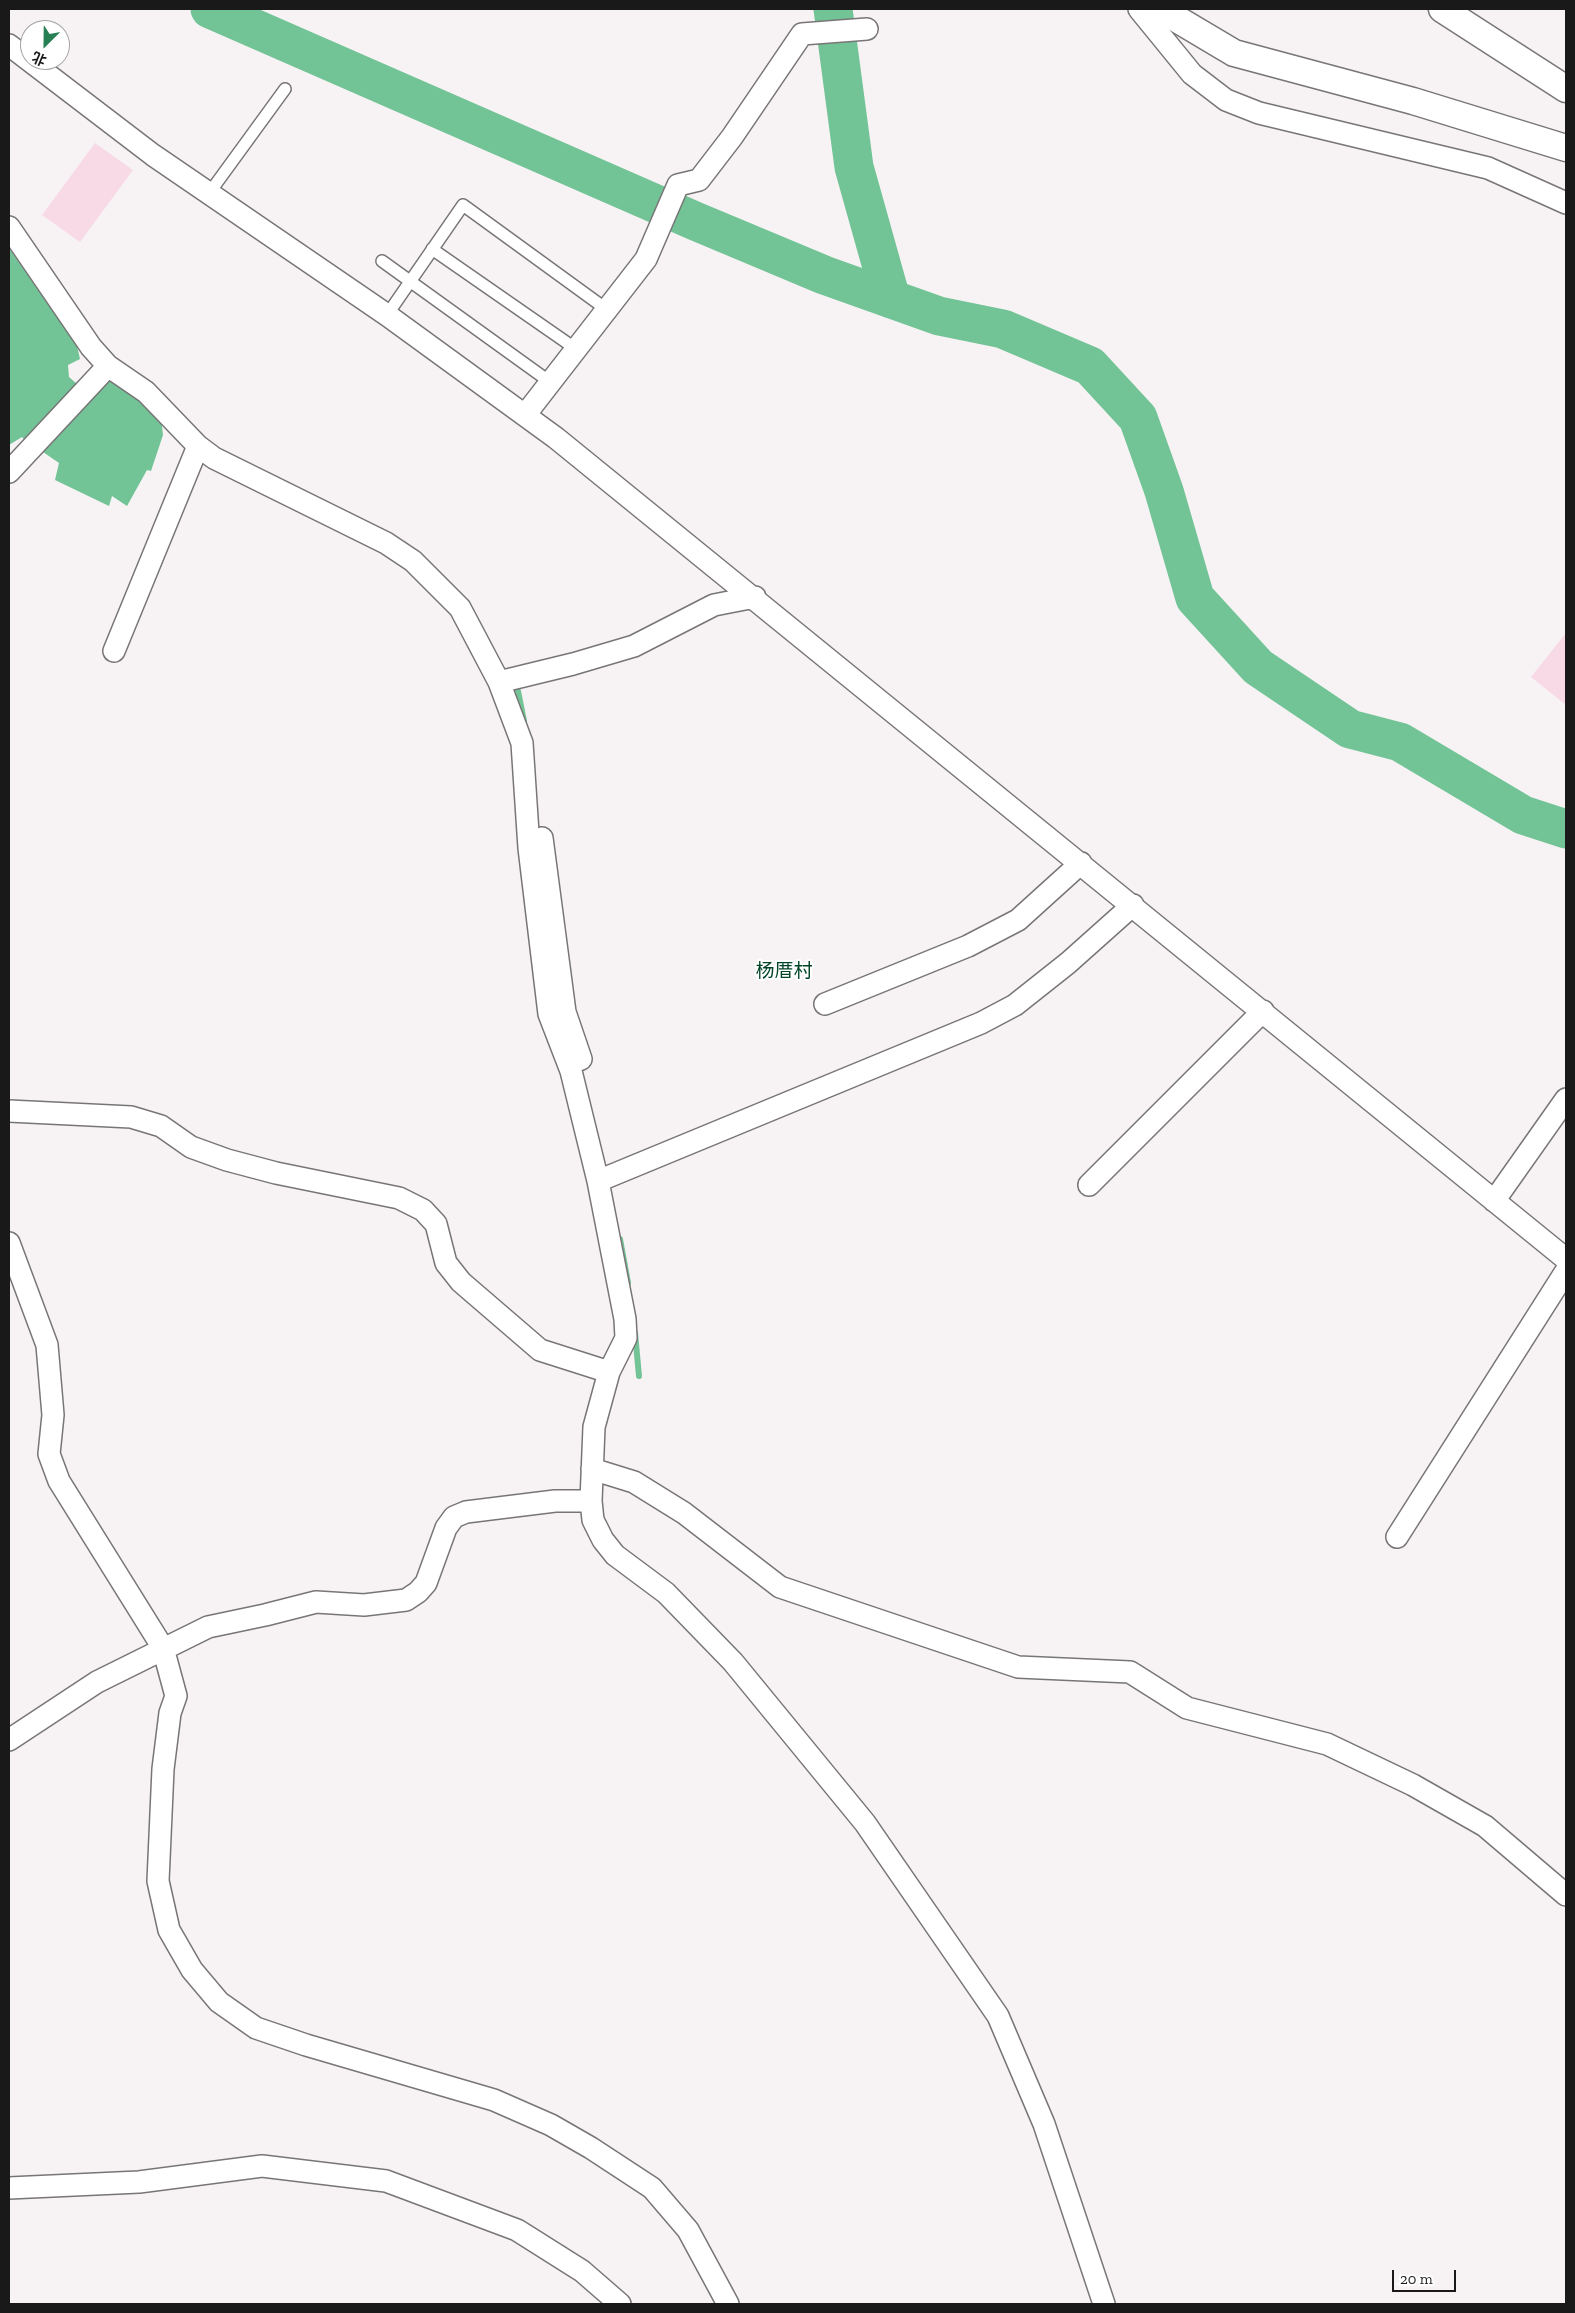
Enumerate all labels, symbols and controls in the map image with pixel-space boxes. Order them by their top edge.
north arrow [20,20,70,70]
text: 北 [30,48,49,69]
district label: 杨厝村 [756,961,812,983]
scale bar [1395,2260,1459,2292]
text: 20 m [1400,2270,1433,2288]

